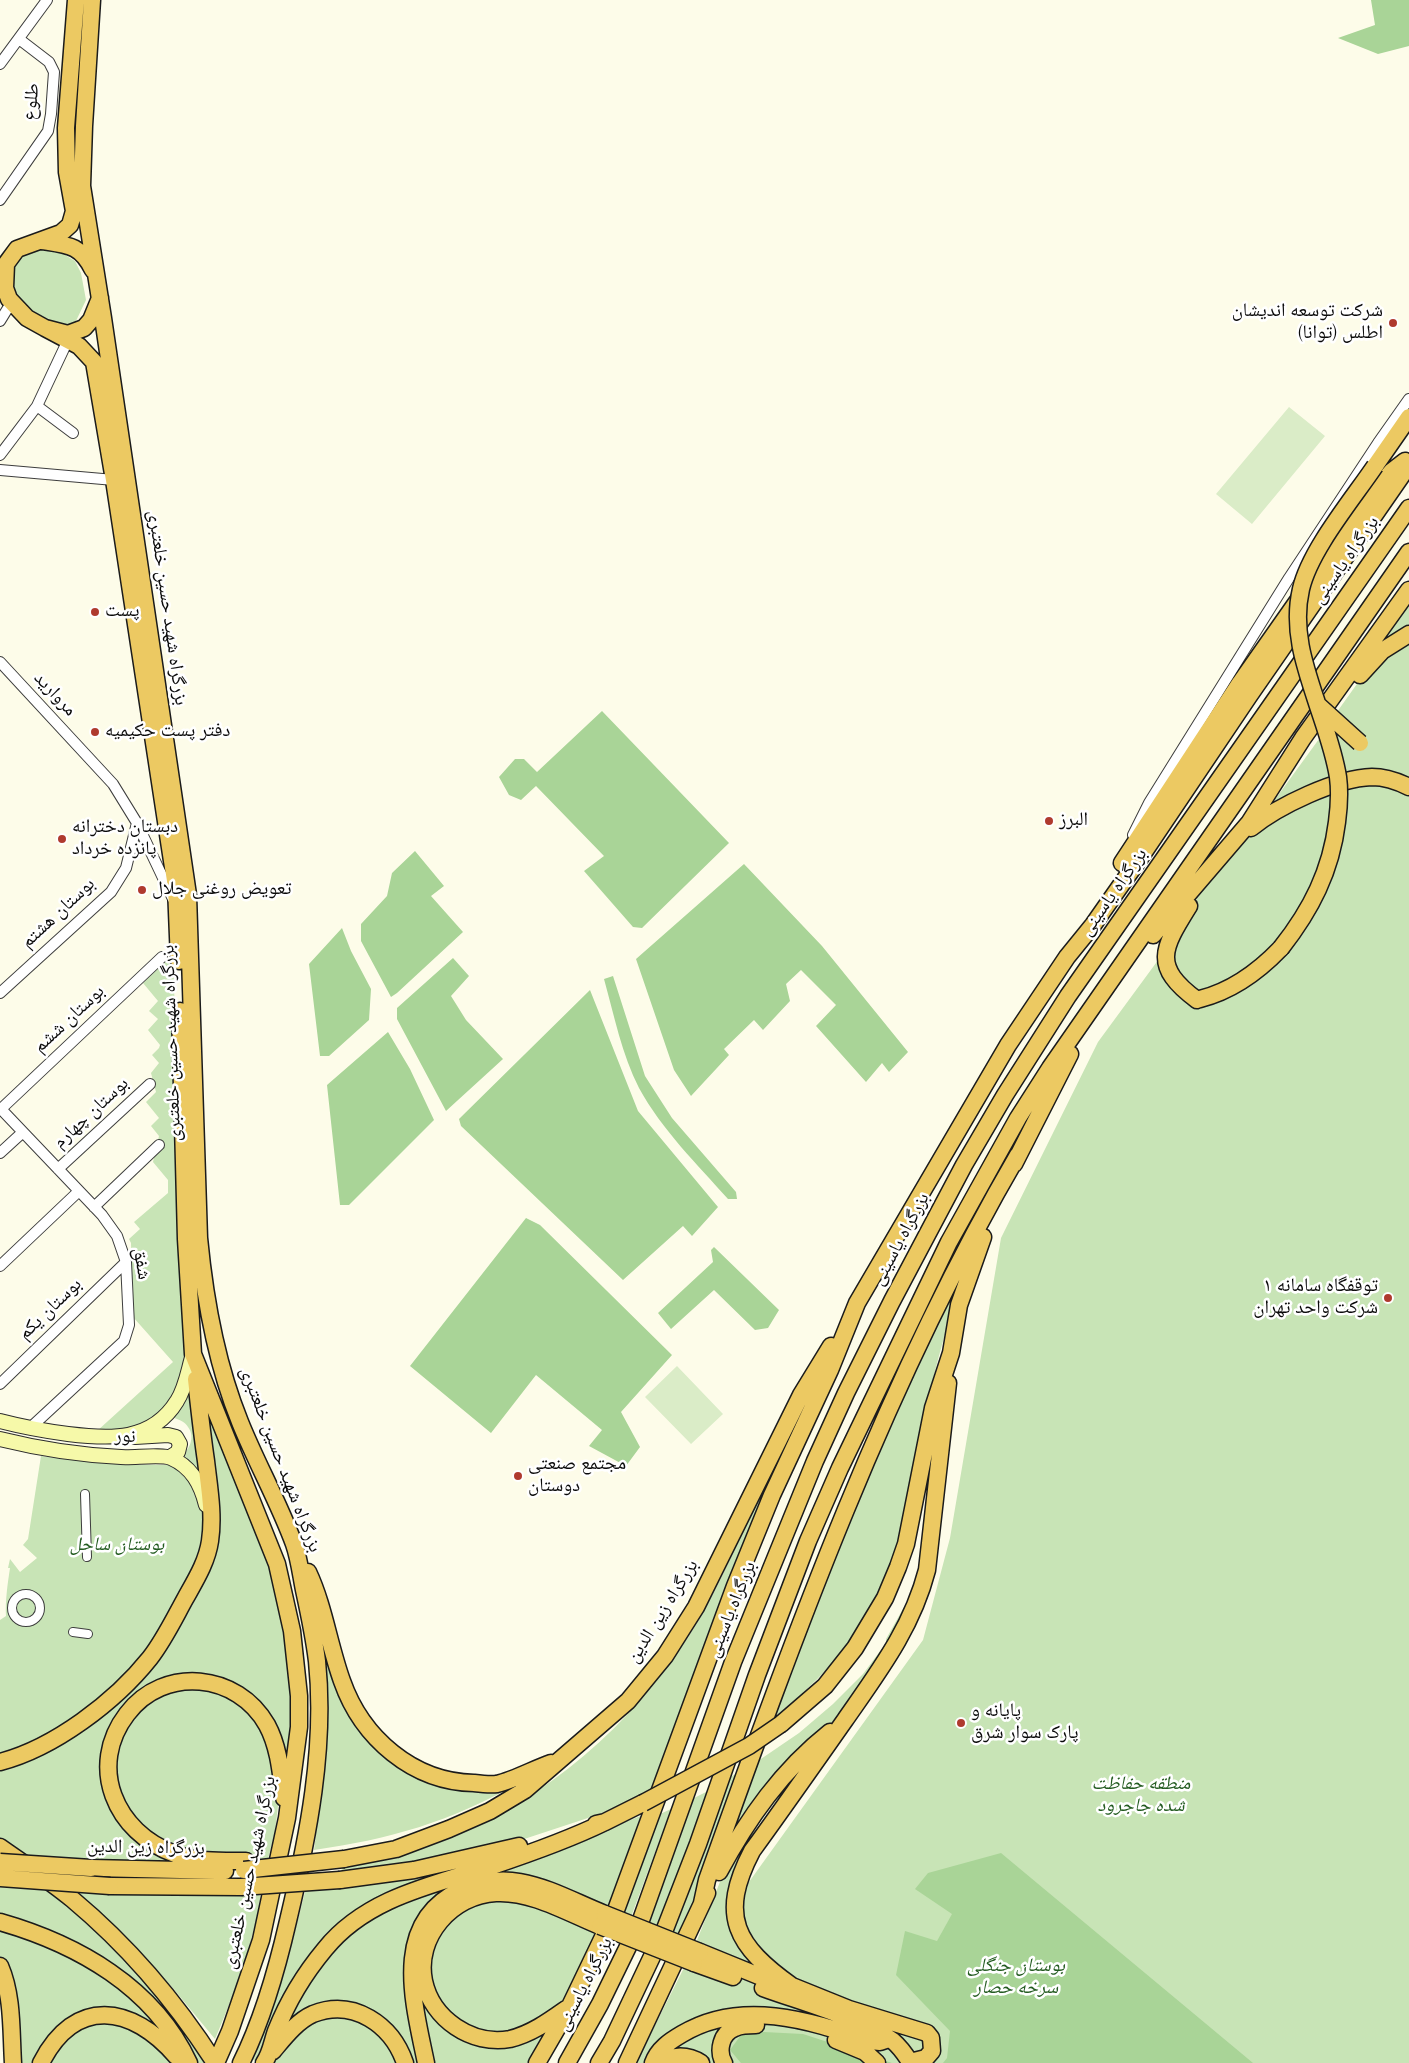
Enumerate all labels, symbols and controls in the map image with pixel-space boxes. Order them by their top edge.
street label: طلوع [20,82,46,122]
place label: شرکت توسعه اندیشان اطلس (توانا) [1232,301,1383,345]
marker: شرکت توسعه اندیشان اطلس (توانا) [1387,317,1399,329]
street label: بزرگراه شهید حسین خلعتبری [141,509,191,707]
street label: بزرگراه یاسینی [1308,513,1386,609]
place label: پست [105,601,140,623]
marker: پست [89,606,101,618]
street label: مروارید [28,668,80,722]
place label: دفتر پست حکیمیه [105,721,230,743]
marker: دفتر پست حکیمیه [89,726,101,738]
place label: البرز [1059,810,1088,832]
marker: البرز [1043,815,1055,827]
place label: دبستان دخترانه پانزده خرداد [72,817,178,861]
marker: دبستان دخترانه پانزده خرداد [56,833,68,845]
street label: بزرگراه یاسینی [1076,845,1154,941]
street label: بوستان هشتم [17,874,101,954]
place label: تعویض روغنی جلال [152,879,292,901]
marker: تعویض روغنی جلال [136,884,148,896]
street label: بزرگراه شهید حسین خلعتبری [158,944,188,1142]
street label: بوستان ششم [30,981,110,1059]
street label: بوستان چهارم [50,1073,134,1155]
street label: بزرگراه یاسینی [868,1190,936,1290]
street label: شفق [126,1246,154,1282]
street label: بوستان یکم [15,1274,87,1346]
place label: توقفگاه سامانه ۱ شرکت واحد تهران [1253,1276,1378,1320]
marker: توقفگاه سامانه ۱ شرکت واحد تهران [1382,1292,1394,1304]
street label: بزرگراه شهید حسین خلعتبری [233,1364,325,1556]
street label: نور [114,1426,136,1450]
place label: مجتمع صنعتی دوستان [528,1454,626,1498]
marker: مجتمع صنعتی دوستان [512,1470,524,1482]
park label: بوستان ساحل [70,1535,164,1557]
street label: بزرگراه زین الدین [623,1556,705,1668]
street label: بزرگراه یاسینی [703,1558,763,1662]
place label: پایانه و پارک‌ سوار شرق [971,1701,1079,1745]
marker: پایانه و پارک‌ سوار شرق [955,1717,967,1729]
street label: بزرگراه شهید حسین خلعتبری [219,1774,283,1972]
park label: منطقه حفاظت شده جاجرود [1092,1774,1190,1818]
street label: بزرگراه زین الدین [87,1837,205,1861]
street label: بزرگراه یاسینی [553,1934,619,2036]
park label: بوستان جنگلی سرخه حصار [967,1956,1065,2000]

